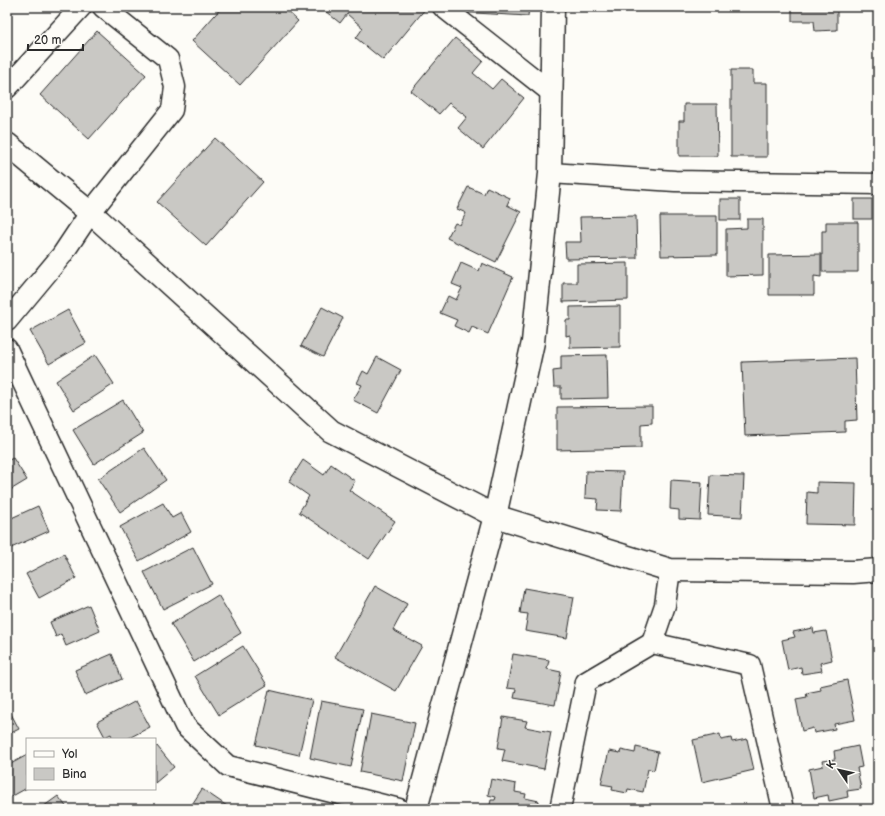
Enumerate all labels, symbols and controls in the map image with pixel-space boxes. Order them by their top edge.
scale bar [28,26,83,52]
text: 20 m [34,33,61,48]
legend [26,738,156,790]
text: Yol [61,747,77,762]
north arrow [819,750,859,790]
text: K [824,758,839,771]
text: Bina [62,767,87,782]

